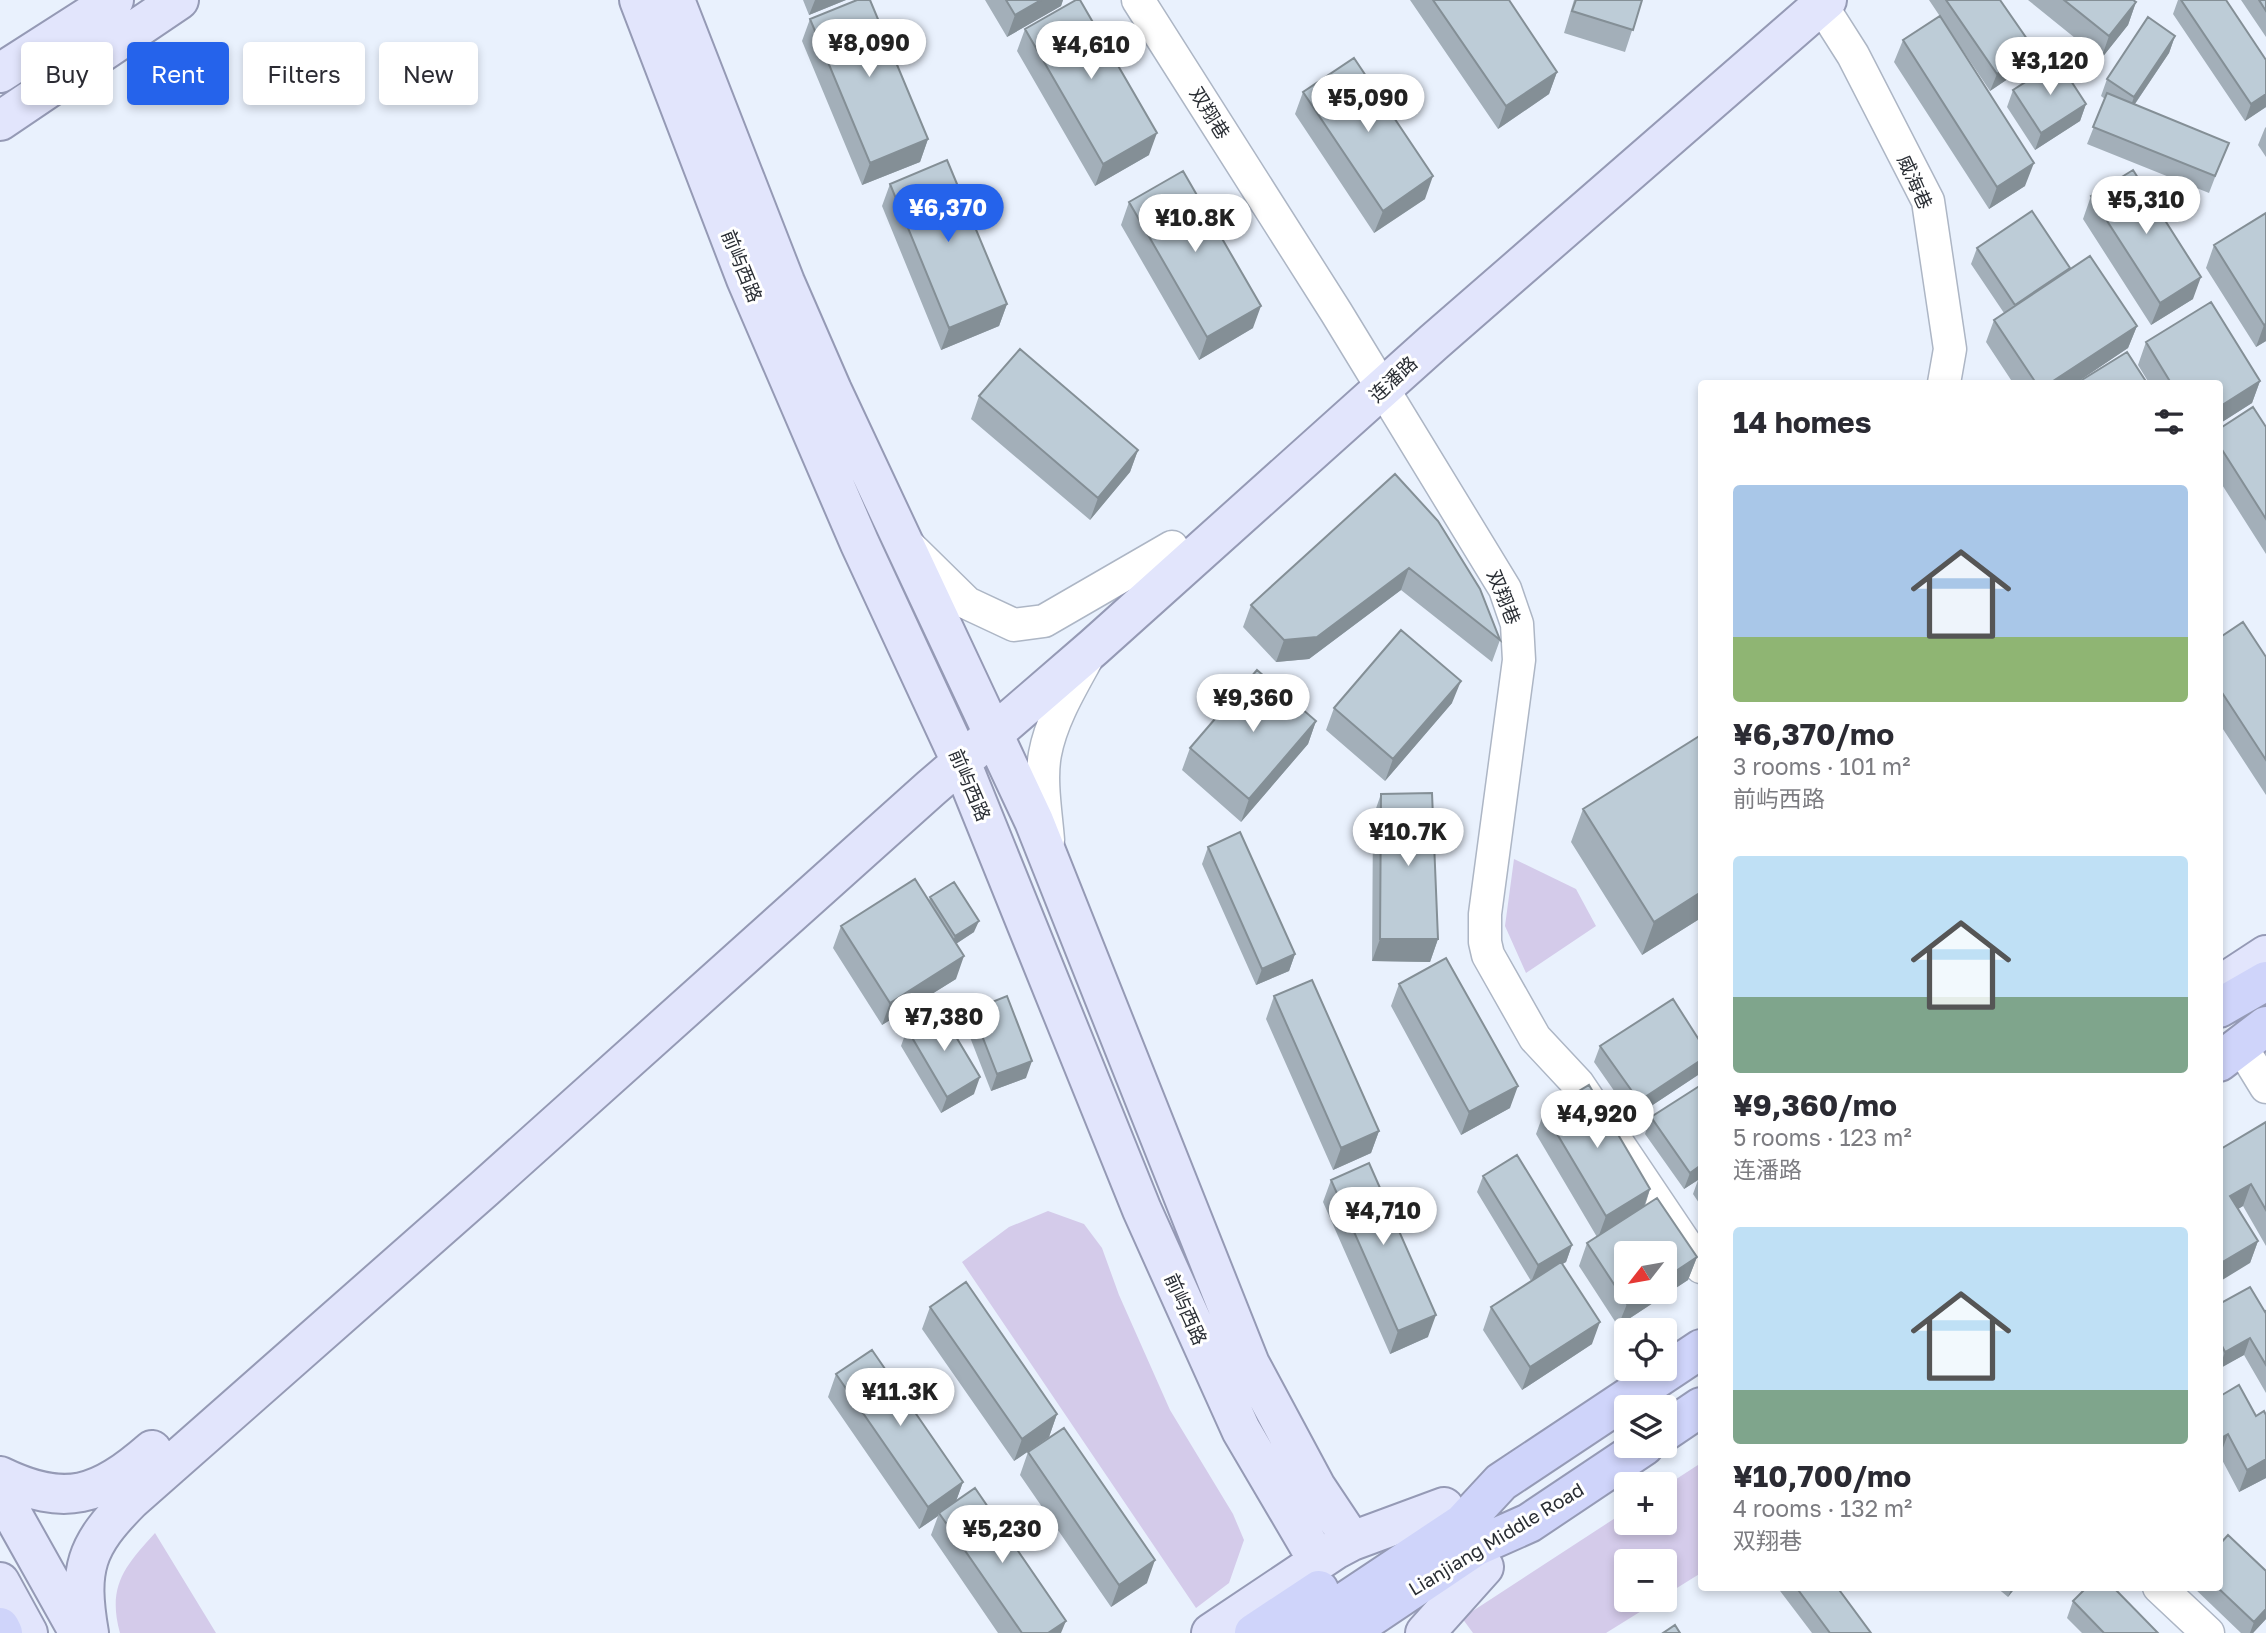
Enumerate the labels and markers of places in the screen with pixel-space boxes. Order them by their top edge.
pin: ¥8,090 [812,20,926,79]
pin: ¥4,610 [1034,22,1148,81]
pin: ¥3,120 [1993,38,2107,97]
pin: ¥5,090 [1311,74,1425,134]
pin: ¥5,310 [2089,176,2203,236]
pin: ¥6,370 [891,184,1005,244]
pin: ¥10.8K [1138,194,1252,254]
pin: ¥9,360 [1196,674,1310,734]
pin: ¥10.7K [1351,808,1465,868]
pin: ¥7,380 [887,993,1001,1053]
pin: ¥4,920 [1540,1090,1654,1150]
pin: ¥4,710 [1326,1188,1440,1247]
pin: ¥11.3K [843,1368,957,1428]
pin: ¥5,230 [945,1506,1059,1565]

